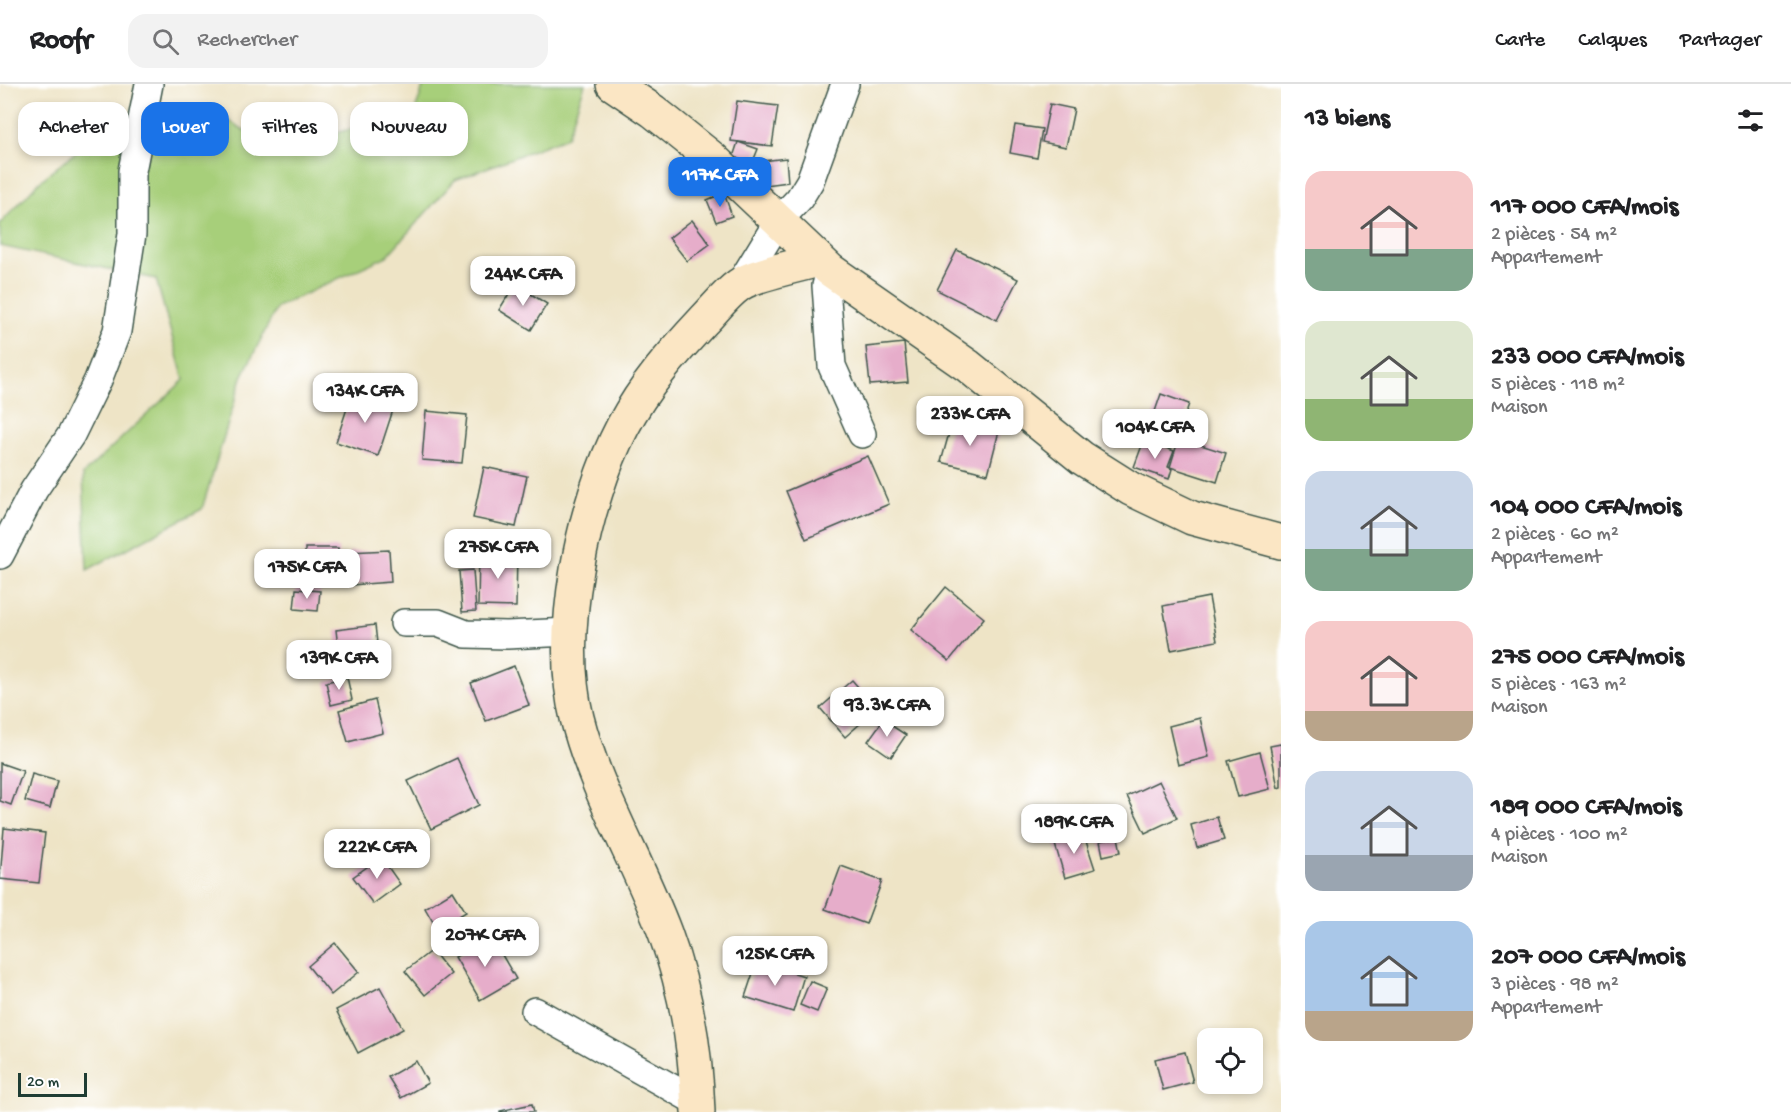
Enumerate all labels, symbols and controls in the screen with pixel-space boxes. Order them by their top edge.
search box [128,14,548,68]
text: Roofr [30,25,92,58]
icon: search [149,25,182,58]
text: Rechercher [197,28,297,54]
text: Carte [1495,29,1545,54]
text: Calques [1578,29,1647,54]
text: Partager [1680,29,1761,54]
chip: Acheter [18,102,129,156]
chip: Louer [141,102,229,156]
chip: Filtres [241,102,338,156]
chip: Nouveau [350,102,468,156]
icon: filters [1734,104,1767,137]
text: 13 biens [1305,105,1390,136]
pin: 117K CFA [658,157,782,208]
text: 117K CFA [682,165,758,188]
text: 117 000 CFA/mois [1491,193,1678,224]
icon: home [1353,195,1425,267]
text: 2 pièces · 54 m² [1491,224,1617,247]
text: Appartement [1491,247,1601,270]
pin: 244K CFA [461,256,585,307]
text: 244K CFA [484,264,562,287]
text: 233 000 CFA/mois [1491,343,1684,374]
icon: home [1353,345,1425,417]
pin: 134K CFA [303,373,427,424]
text: 5 pièces · 118 m² [1491,374,1625,397]
text: 134K CFA [327,381,403,404]
pin: 233K CFA [908,396,1032,447]
text: Maison [1491,397,1548,420]
text: 233K CFA [930,404,1010,427]
pin: 104K CFA [1093,409,1217,460]
text: 104K CFA [1116,417,1194,440]
text: 104 000 CFA/mois [1491,493,1681,524]
icon: home [1353,495,1425,567]
text: 2 pièces · 60 m² [1491,524,1619,547]
pin: 275K CFA [436,529,560,580]
text: 275K CFA [458,537,538,560]
text: Appartement [1491,547,1601,570]
pin: 175K CFA [245,549,369,600]
text: 175K CFA [268,557,346,580]
pin: 139K CFA [277,640,401,691]
text: 275 000 CFA/mois [1491,643,1684,674]
icon: home [1353,645,1425,717]
text: 139K CFA [300,648,378,671]
text: 5 pièces · 163 m² [1491,674,1626,697]
pin: 93.3K CFA [818,687,956,738]
text: 93.3K CFA [844,695,930,718]
text: Maison [1491,697,1548,720]
text: 189 000 CFA/mois [1491,793,1682,824]
icon: home [1353,795,1425,867]
pin: 189K CFA [1012,804,1136,855]
text: 189K CFA [1035,812,1113,835]
text: 4 pièces · 100 m² [1491,824,1628,847]
pin: 222K CFA [315,829,439,880]
text: 222K CFA [338,837,416,860]
text: Maison [1491,847,1548,870]
pin: 207K CFA [423,917,547,968]
text: 207K CFA [445,925,525,948]
pin: 125K CFA [713,936,837,987]
text: 207 000 CFA/mois [1491,943,1685,974]
text: 125K CFA [736,944,814,967]
icon: home [1353,945,1425,1017]
text: 3 pièces · 98 m² [1491,974,1619,997]
text: Appartement [1491,997,1601,1020]
map controls [1197,1028,1263,1094]
button: locate [1197,1028,1263,1094]
scale bar [18,1070,87,1098]
text: 20 m [27,1074,59,1093]

